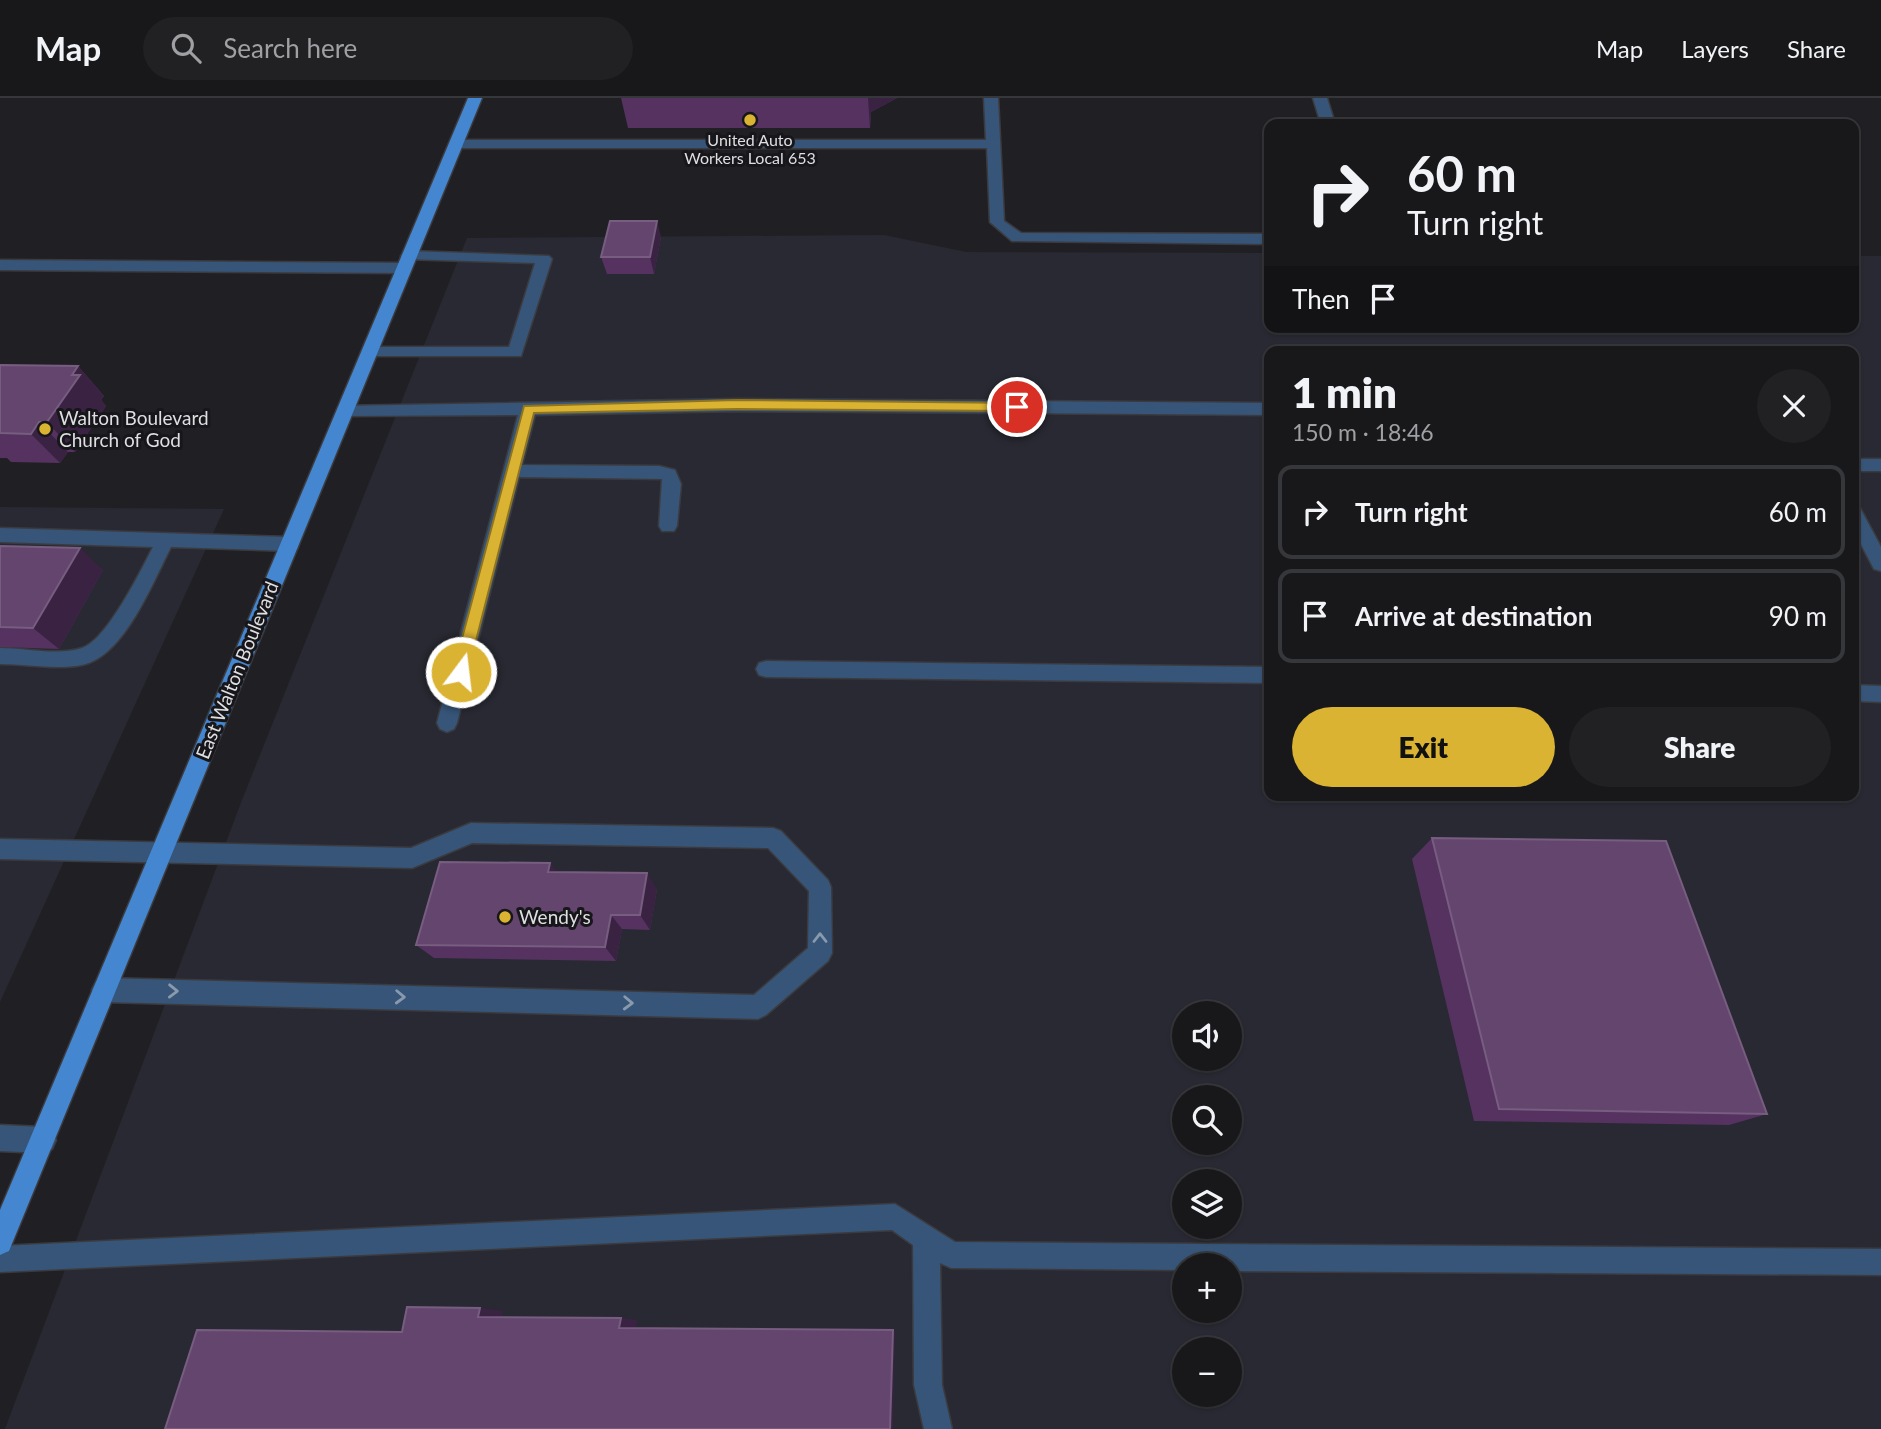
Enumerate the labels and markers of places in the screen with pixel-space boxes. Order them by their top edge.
marker: United Auto Workers Local 653 [742,112,758,128]
place label: United Auto Workers Local 653 [684,130,816,167]
pin [987,377,1047,437]
place label: Walton Boulevard Church of God [59,406,209,451]
marker: Walton Boulevard Church of God [37,421,53,437]
place label: Wendy's [519,905,591,928]
marker: Wendy's [497,909,513,925]

